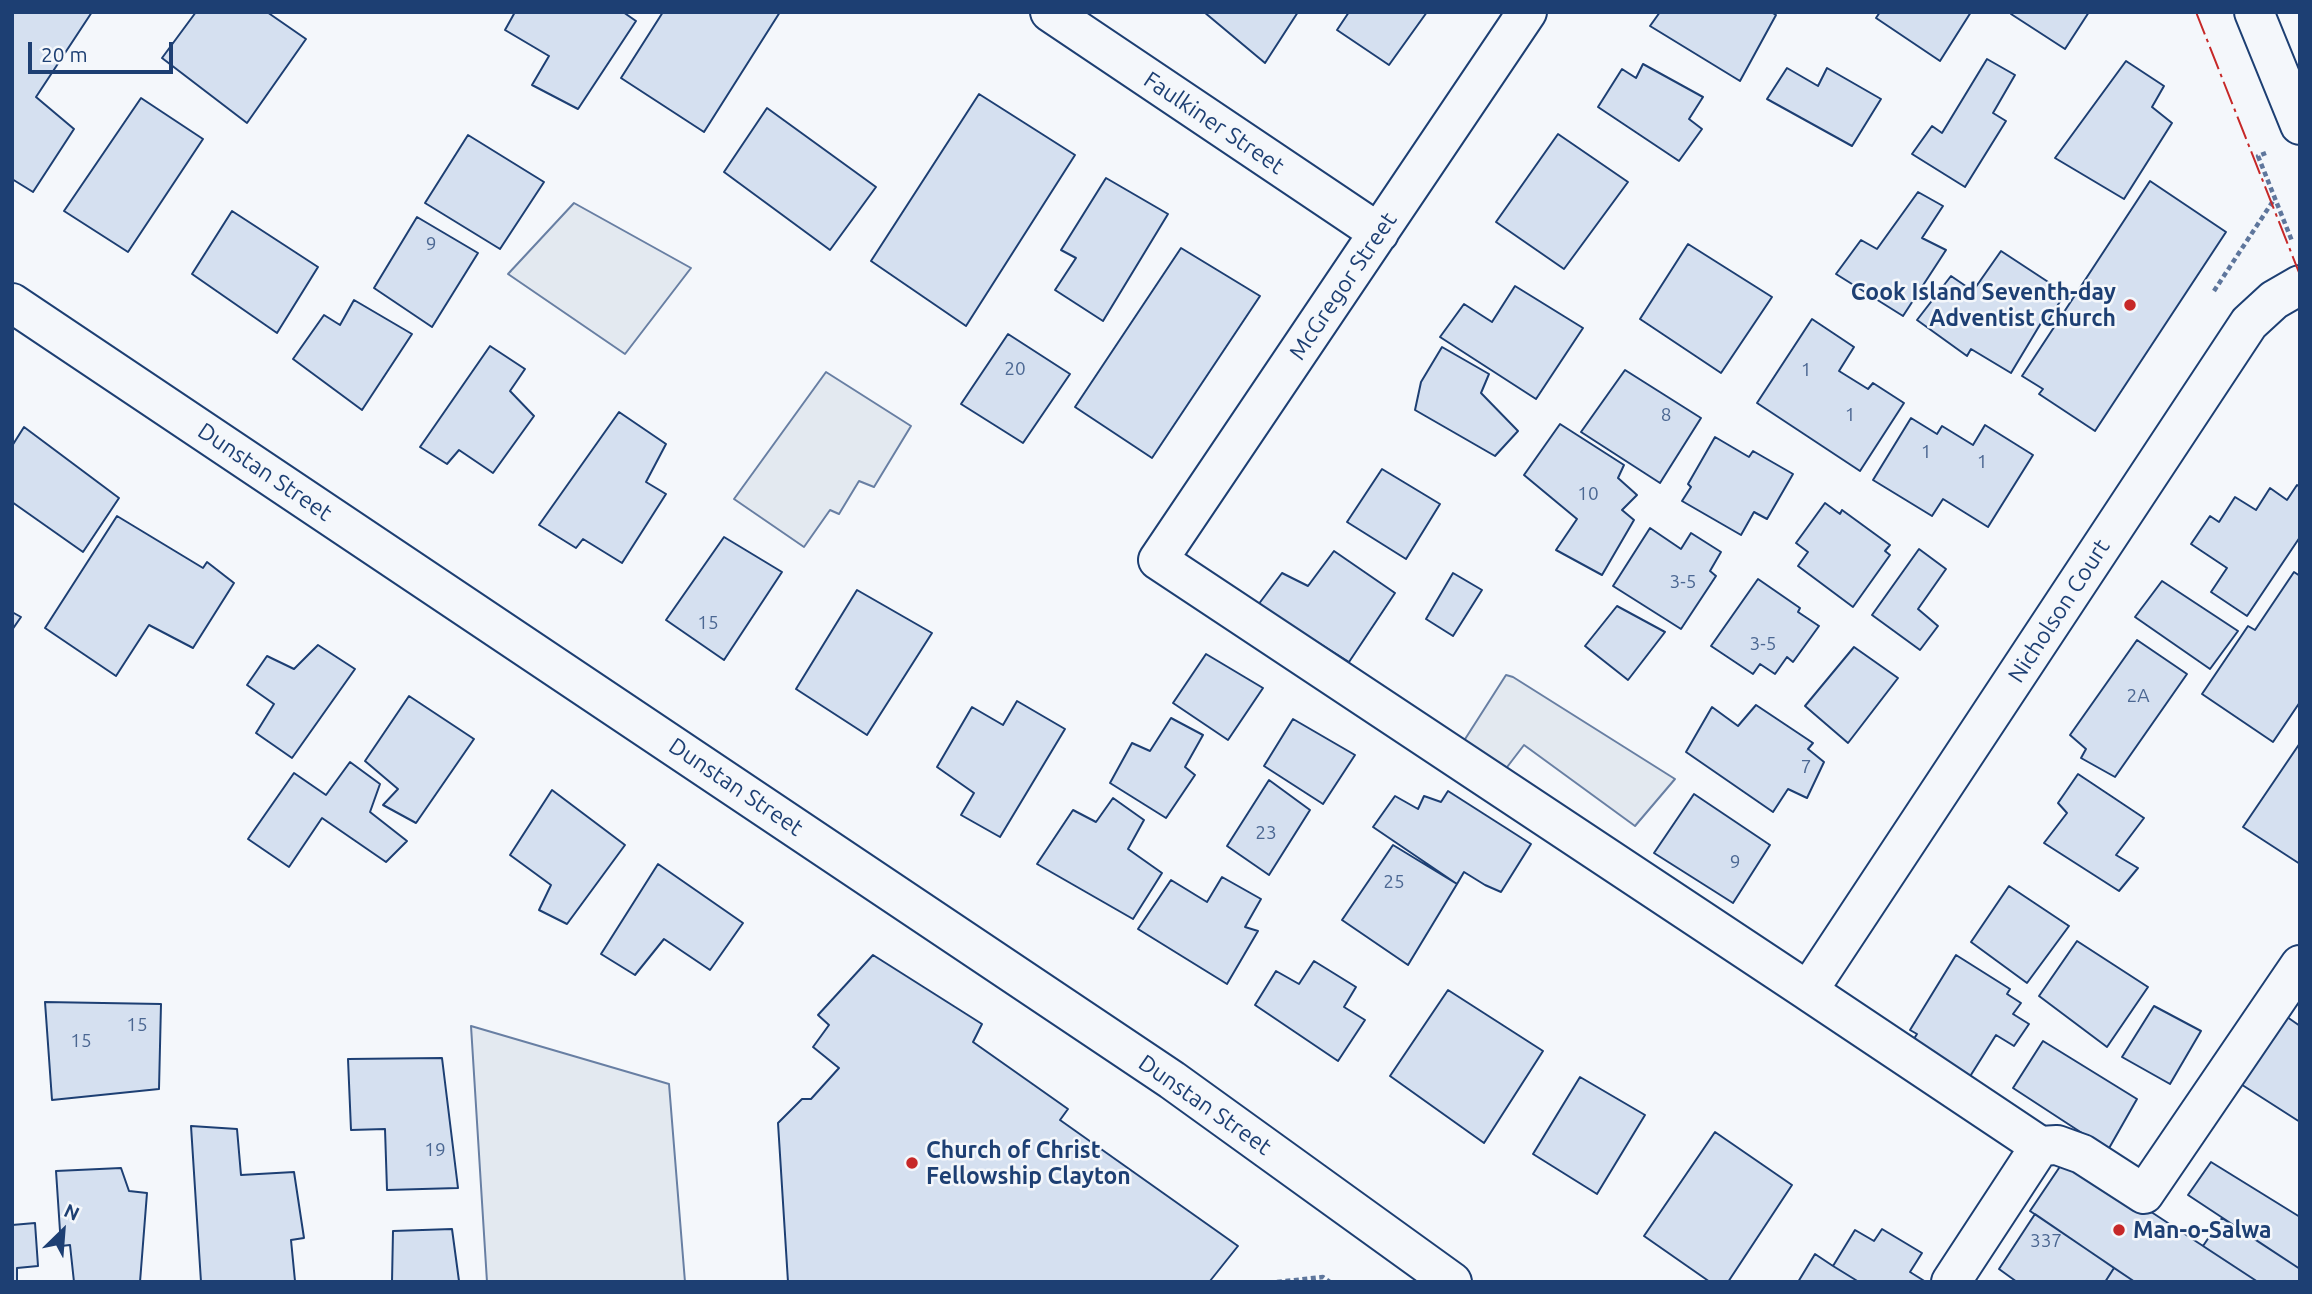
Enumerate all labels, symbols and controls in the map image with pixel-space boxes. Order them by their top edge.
scale bar [32,28,177,72]
text: 20 m [41,42,88,66]
street label: Faulkiner Street [1139,66,1289,180]
street label: McGregor Street [1283,207,1403,365]
house number: 9 [426,233,436,255]
place label: Cook Island Seventh-day Adventist Church [1851,278,2116,332]
marker: Cook Island Seventh-day Adventist Church [2122,297,2138,313]
house number: 20 [1004,358,1026,380]
house number: 1 [1801,359,1811,381]
house number: 8 [1661,404,1671,426]
house number: 1 [1845,404,1855,426]
street label: Dunstan Street [193,417,337,527]
house number: 1 [1921,441,1931,463]
house number: 1 [1977,451,1987,473]
house number: 10 [1577,483,1599,505]
street label: Nicholson Court [2002,534,2116,688]
house number: 3-5 [1670,571,1696,593]
house number: 15 [697,612,719,634]
house number: 3-5 [1750,633,1776,655]
house number: 2A [2126,685,2150,707]
street label: Dunstan Street [664,732,808,842]
house number: 7 [1801,756,1811,778]
house number: 23 [1255,822,1277,844]
house number: 9 [1730,851,1740,873]
house number: 25 [1383,871,1405,893]
house number: 15 [126,1014,148,1036]
house number: 15 [70,1030,92,1052]
street label: Dunstan Street [1133,1049,1277,1161]
place label: Church of Christ Fellowship Clayton [926,1136,1131,1190]
house number: 19 [424,1139,446,1161]
marker: Church of Christ Fellowship Clayton [904,1155,920,1171]
north arrow [28,1196,98,1266]
text: N [61,1199,83,1225]
place label: Man-o-Salwa [2133,1216,2272,1244]
marker: Man-o-Salwa [2111,1222,2127,1238]
house number: 337 [2030,1230,2062,1252]

